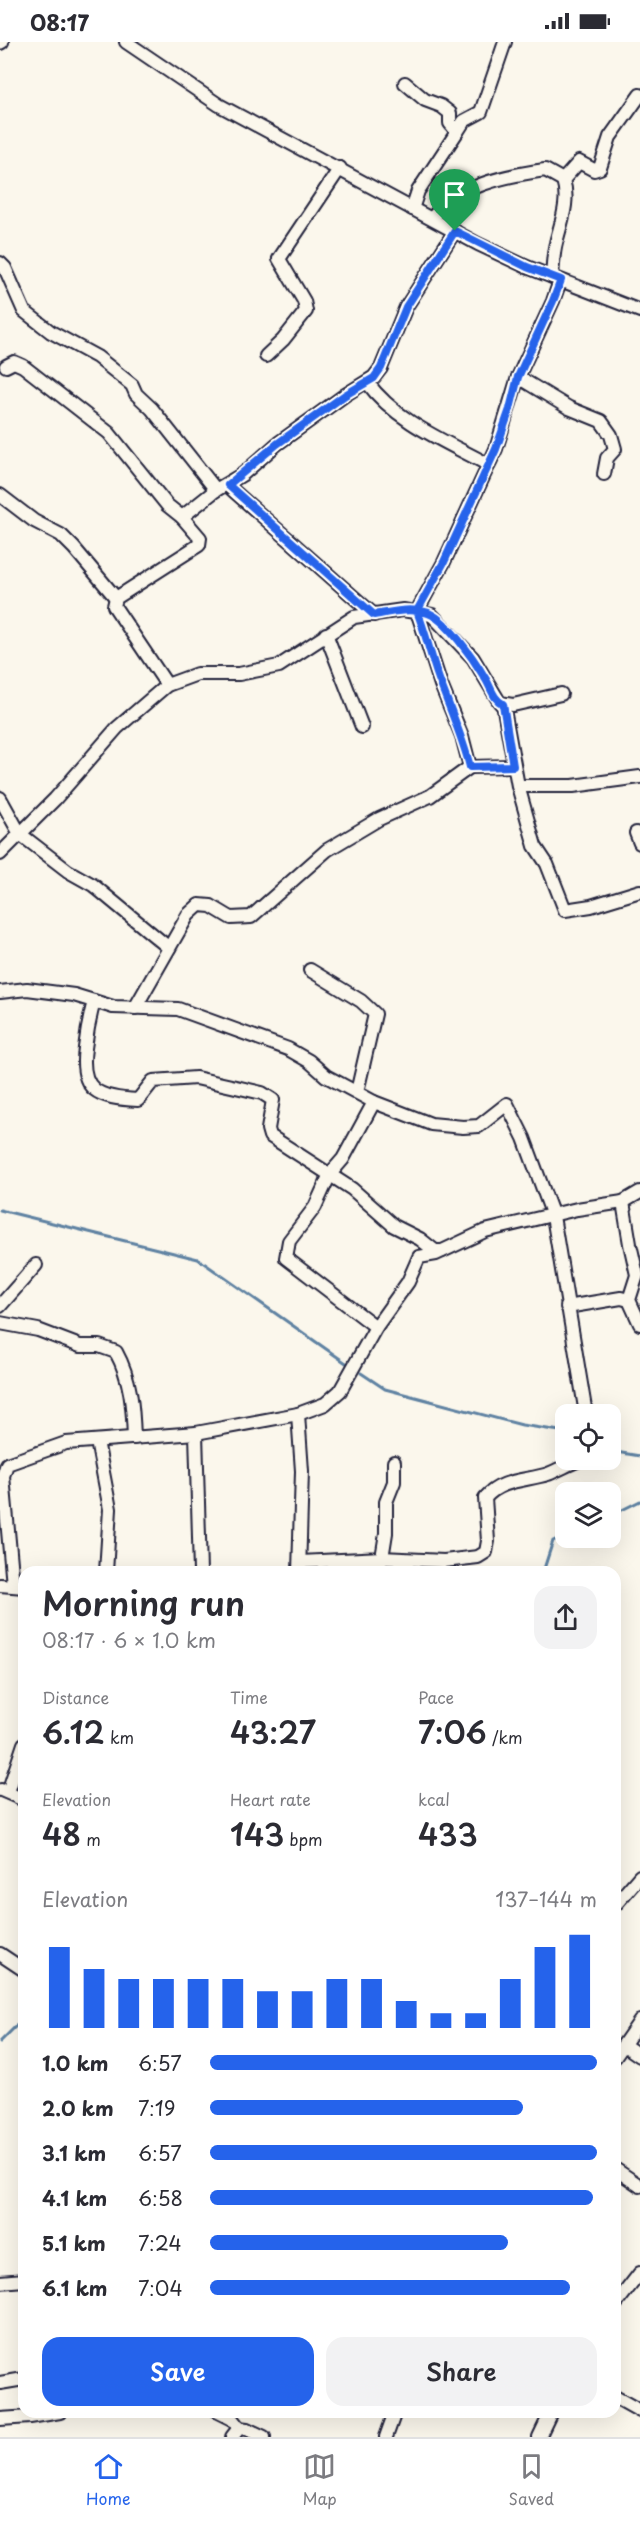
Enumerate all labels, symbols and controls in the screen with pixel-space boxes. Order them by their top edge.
text: 08:17 [30,5,89,38]
pin [429,169,480,231]
icon: arrive [438,178,471,211]
map controls [555,1404,621,1548]
button: locate [555,1404,621,1470]
button: layers [555,1482,621,1548]
text: Morning run [42,1577,245,1627]
button: share [534,1586,597,1649]
text: 08:17 · 6 × 1.0 km [42,1625,216,1655]
text: Distance [42,1685,109,1709]
text: Time [230,1685,268,1709]
text: Pace [418,1685,454,1709]
text: 6.12 [42,1709,105,1754]
text: 43:27 [230,1709,316,1754]
text: 7:06 [418,1709,487,1754]
text: km [105,1725,134,1749]
text: /km [487,1725,523,1749]
text: Elevation [42,1787,111,1811]
text: Heart rate [230,1787,311,1811]
text: kcal [418,1787,450,1811]
text: 48 [42,1811,81,1856]
text: 143 [230,1811,284,1856]
text: 433 [418,1811,478,1856]
text: m [81,1827,101,1851]
text: bpm [284,1827,323,1851]
text: Elevation [42,1884,128,1914]
text: 137–144 m [495,1884,597,1914]
text: 1.0 km [42,2048,109,2078]
text: 6:57 [138,2048,182,2078]
text: 2.0 km [42,2093,114,2123]
text: 7:19 [138,2093,175,2123]
text: 3.1 km [42,2138,106,2168]
text: 6:57 [138,2138,182,2168]
text: 4.1 km [42,2183,107,2213]
text: 6:58 [138,2183,183,2213]
text: 5.1 km [42,2228,106,2258]
text: 7:24 [138,2228,182,2258]
text: 6.1 km [42,2273,107,2303]
text: 7:04 [138,2273,183,2303]
button: Save [42,2337,314,2406]
button: Share [326,2337,597,2406]
tab: Home [86,2450,130,2510]
tab: Map [302,2450,337,2510]
tab: Saved [509,2450,554,2510]

